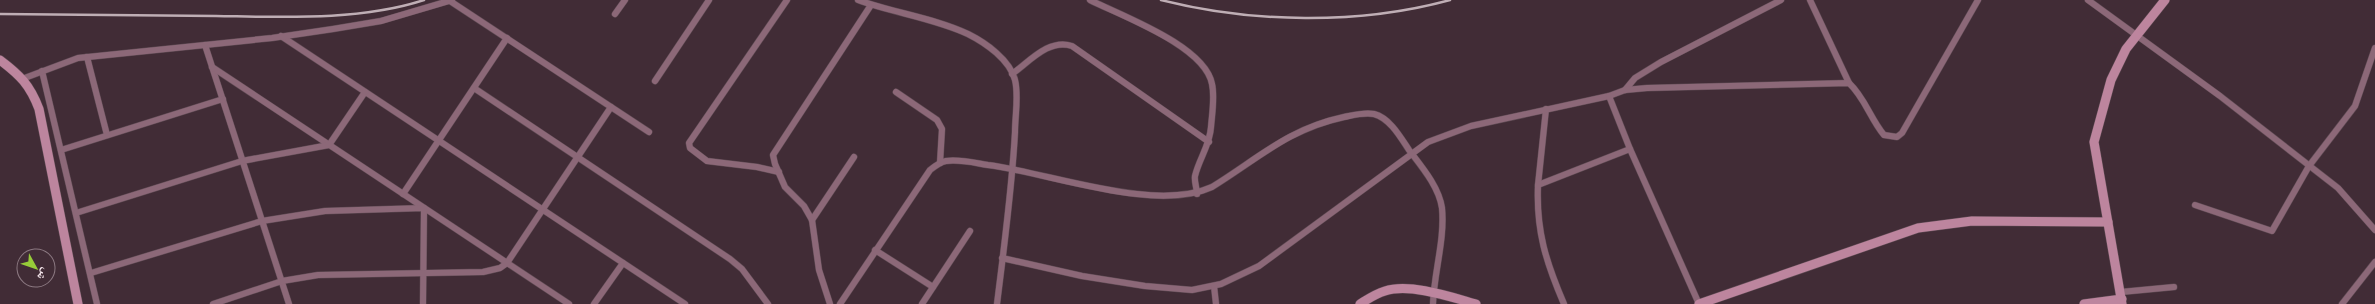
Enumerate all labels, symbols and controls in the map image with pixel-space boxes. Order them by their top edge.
north arrow [16,248,56,288]
text: ش [34,265,52,283]

